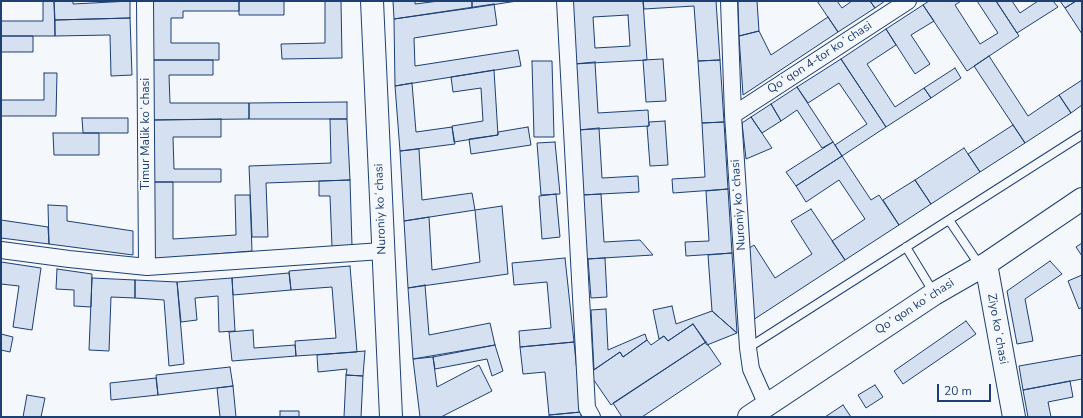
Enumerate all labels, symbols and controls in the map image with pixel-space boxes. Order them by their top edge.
street label: Qoʻqon 4-tor koʻchasi [765,19,875,97]
street label: Timur Malik koʻchasi [139,78,153,190]
street label: Nuroniy koʻchasi [729,159,749,251]
street label: Nuroniy koʻchasi [372,163,390,255]
street label: Qoʻqon koʻchasi [873,276,957,338]
street label: Ziyo koʻchasi [984,293,1010,365]
scale bar [939,376,993,402]
text: 20 m [944,383,972,399]

